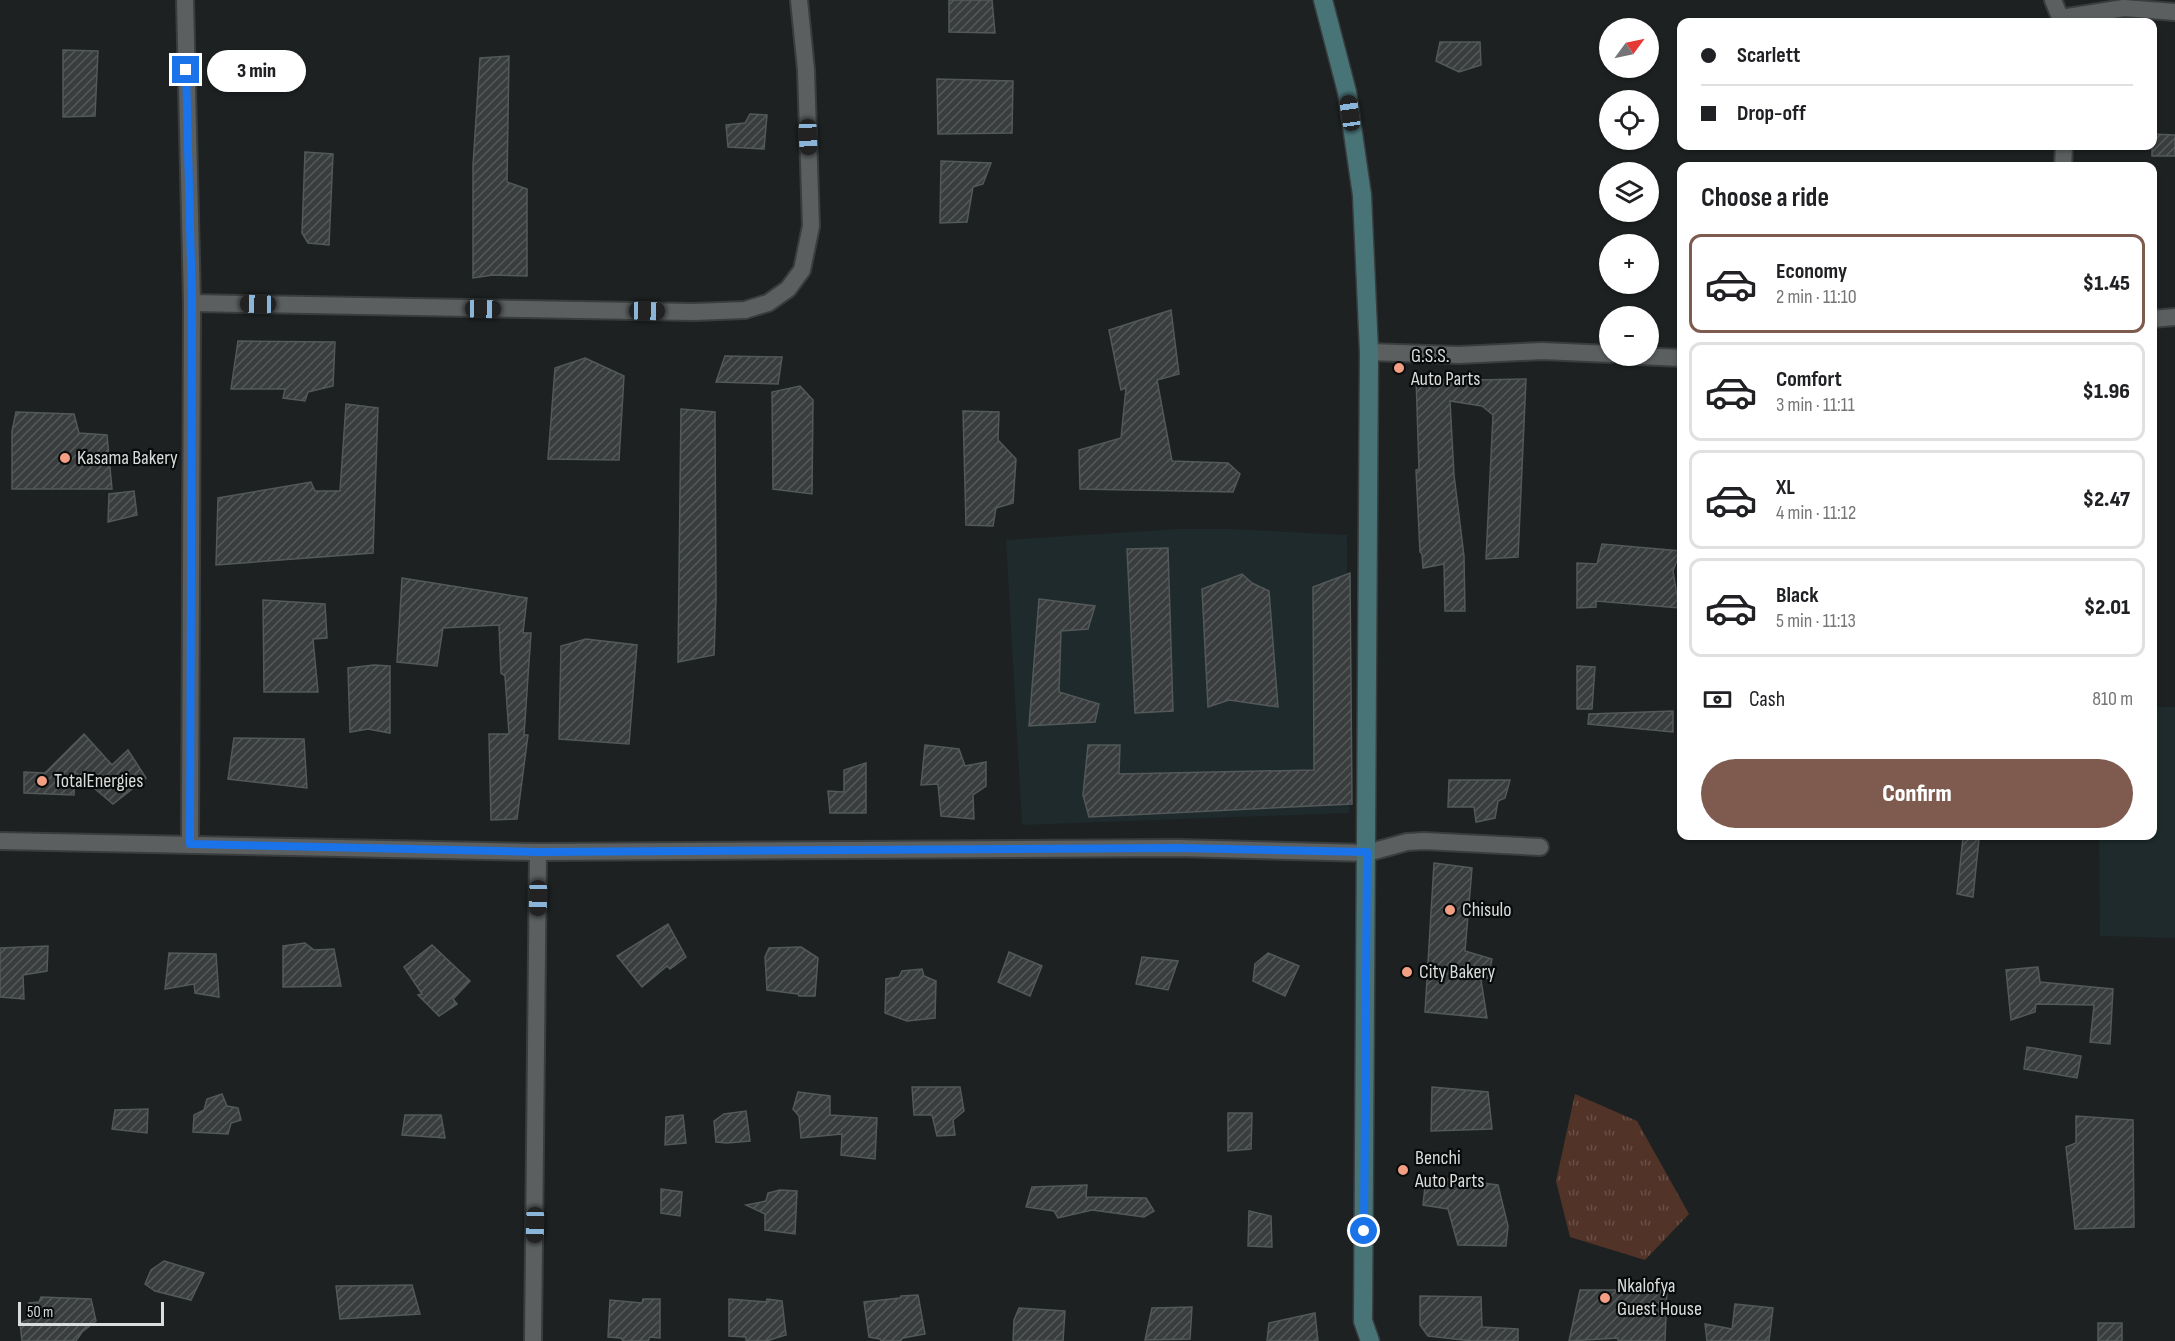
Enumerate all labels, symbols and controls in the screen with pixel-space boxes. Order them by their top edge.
north arrow [1599,18,1659,78]
map controls [1599,18,1659,366]
text: Scarlett [1737,42,1800,69]
callout: 3 min [207,49,306,91]
route end [172,56,199,83]
text: 3 min [237,59,276,83]
button: locate [1599,90,1659,150]
car [1339,94,1361,132]
text: Drop-off [1737,100,1806,127]
car [798,119,818,155]
button: layers [1599,162,1659,222]
text: Choose a ride [1701,182,1829,214]
button: + [1599,234,1659,294]
icon: car [1704,257,1758,311]
text: Economy [1776,258,1847,285]
text: $1.45 [2083,270,2130,297]
text: 2 min · 11:10 [1776,285,1857,309]
car [240,295,276,313]
car [465,300,501,318]
car [629,302,665,320]
button: − [1599,306,1659,366]
place label: G.S.S. Auto Parts [1410,344,1480,391]
marker: G.S.S. Auto Parts [1392,361,1406,375]
icon: car [1704,365,1758,419]
text: Comfort [1776,366,1842,393]
text: $1.96 [2083,378,2130,405]
text: 3 min · 11:11 [1776,393,1855,417]
place label: Kasama Bakery [77,446,178,470]
marker: Kasama Bakery [58,451,72,465]
icon: car [1704,473,1758,527]
text: XL [1776,474,1795,501]
text: $2.47 [2083,486,2130,513]
text: 4 min · 11:12 [1776,501,1856,525]
icon: car [1704,581,1758,635]
text: Black [1776,582,1818,609]
text: $2.01 [2084,594,2130,621]
text: 5 min · 11:13 [1776,609,1856,633]
icon: cash [1701,683,1734,716]
text: Cash [1749,686,1785,713]
text: 810 m [2092,687,2133,711]
button: Confirm [1701,759,2133,828]
place label: TotalEnergies [54,769,143,793]
marker: TotalEnergies [35,774,49,788]
car [529,880,547,916]
place label: Chisulo [1462,898,1512,922]
marker: Chisulo [1443,903,1457,917]
place label: City Bakery [1419,960,1495,984]
marker: City Bakery [1400,965,1414,979]
place label: Benchi Auto Parts [1414,1146,1484,1193]
marker: Benchi Auto Parts [1396,1163,1410,1177]
car [526,1207,544,1243]
route start [1350,1217,1377,1244]
place label: Nkalofya Guest House [1617,1274,1702,1321]
marker: Nkalofya Guest House [1598,1291,1612,1305]
scale bar [18,1299,164,1326]
text: 50 m [27,1303,53,1322]

